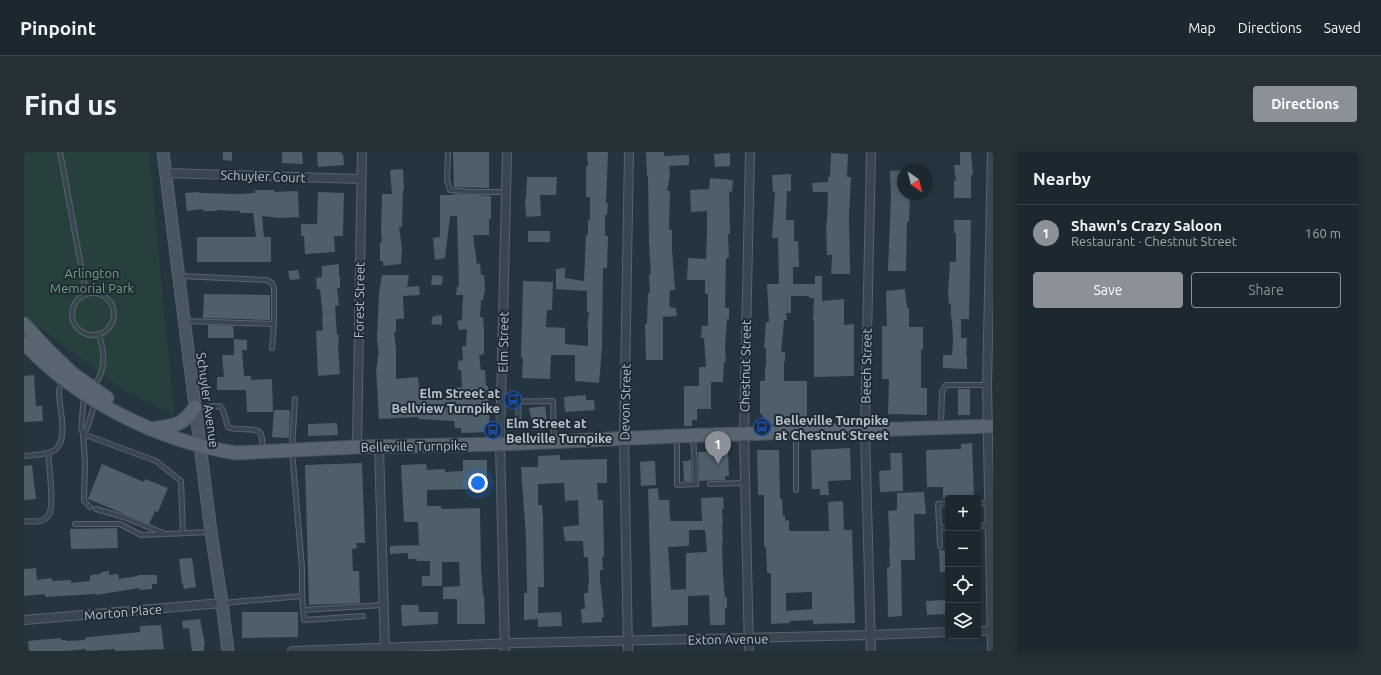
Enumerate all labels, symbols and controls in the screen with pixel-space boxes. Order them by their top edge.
text: Pinpoint [20,17,96,39]
text: Map [1188,20,1216,36]
text: Directions [1238,20,1302,36]
text: Saved [1324,20,1361,36]
button: Directions [1253,86,1357,122]
text: Find us [24,89,117,120]
north arrow [897,164,933,200]
street label: Schuyler Court [220,168,306,184]
text: Nearby [1033,169,1091,188]
text: Shawn's Crazy Saloon [1071,217,1222,234]
text: 1 [1042,226,1050,240]
text: 160 m [1305,226,1341,240]
text: Restaurant · Chestnut Street [1071,234,1237,248]
street label: Forest Street [351,262,367,338]
park label: Arlington Memorial Park [50,266,135,295]
button: Save [1033,272,1183,308]
button: Share [1191,272,1341,308]
street label: Elm Street [495,311,511,373]
street label: Chestnut Street [737,320,753,412]
street label: Beech Street [858,328,874,404]
street label: Schuyler Avenue [194,351,222,449]
street label: Devon Street [617,363,633,441]
place label: Elm Street at Bellview Turnpike [391,386,500,415]
bus stop icon: Elm Street at Bellview Turnpike [503,390,523,410]
place label: Belleville Turnpike at Chestnut Street [775,413,889,442]
place label: Elm Street at Bellville Turnpike [506,416,612,445]
bus stop icon: Belleville Turnpike at Chestnut Street [752,417,772,437]
bus stop icon: Elm Street at Bellville Turnpike [483,420,503,440]
pin: 1 [705,431,731,464]
street label: Belleville Turnpike [360,438,468,454]
your location [468,473,488,493]
map controls [945,495,981,639]
button: + [945,495,981,531]
button: − [945,531,981,567]
button: locate [945,567,981,603]
street label: Morton Place [84,602,162,622]
button: layers [945,603,981,639]
street label: Exton Avenue [687,631,769,647]

